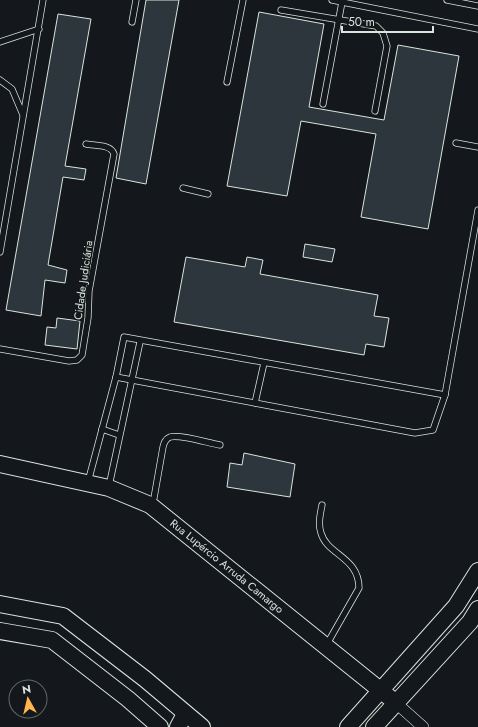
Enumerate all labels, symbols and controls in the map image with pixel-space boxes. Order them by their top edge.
scale bar [342,8,433,34]
text: 50 m [348,13,375,31]
street label: Cidade Judiciária [70,239,96,321]
street label: Rua Lupércio Arruda Camargo [167,515,287,617]
north arrow [8,679,48,719]
text: N [21,681,32,698]

